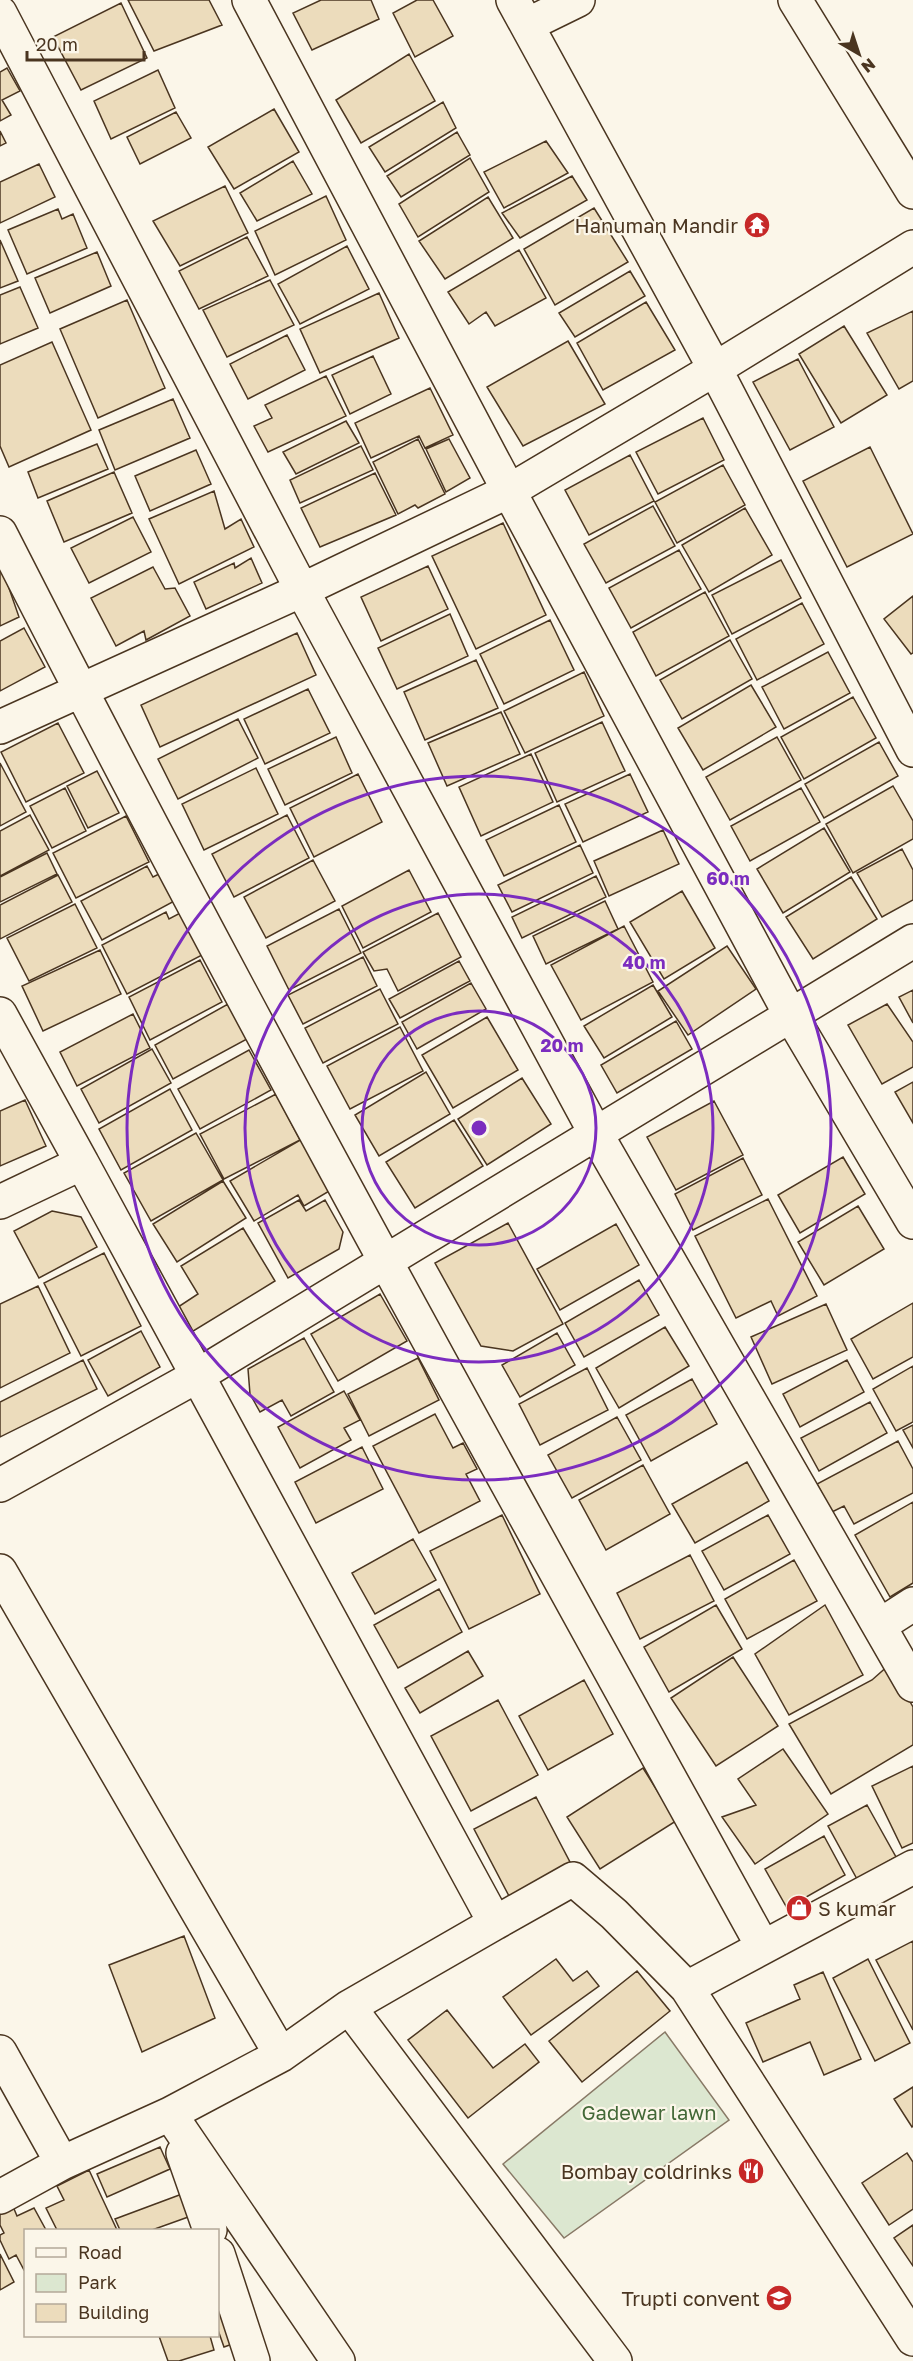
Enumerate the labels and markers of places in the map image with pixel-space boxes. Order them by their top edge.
temple icon: Hanuman Mandir [742,210,772,240]
place label: Hanuman Mandir [575,213,738,237]
centre of rings [469,1118,489,1138]
shop icon: S kumar [784,1893,814,1923]
place label: S kumar [818,1896,896,1920]
restaurant icon: Bombay coldrinks [736,2156,766,2186]
place label: Bombay coldrinks [561,2159,732,2183]
school or university icon: Trupti convent [764,2283,794,2313]
place label: Trupti convent [622,2286,760,2310]

